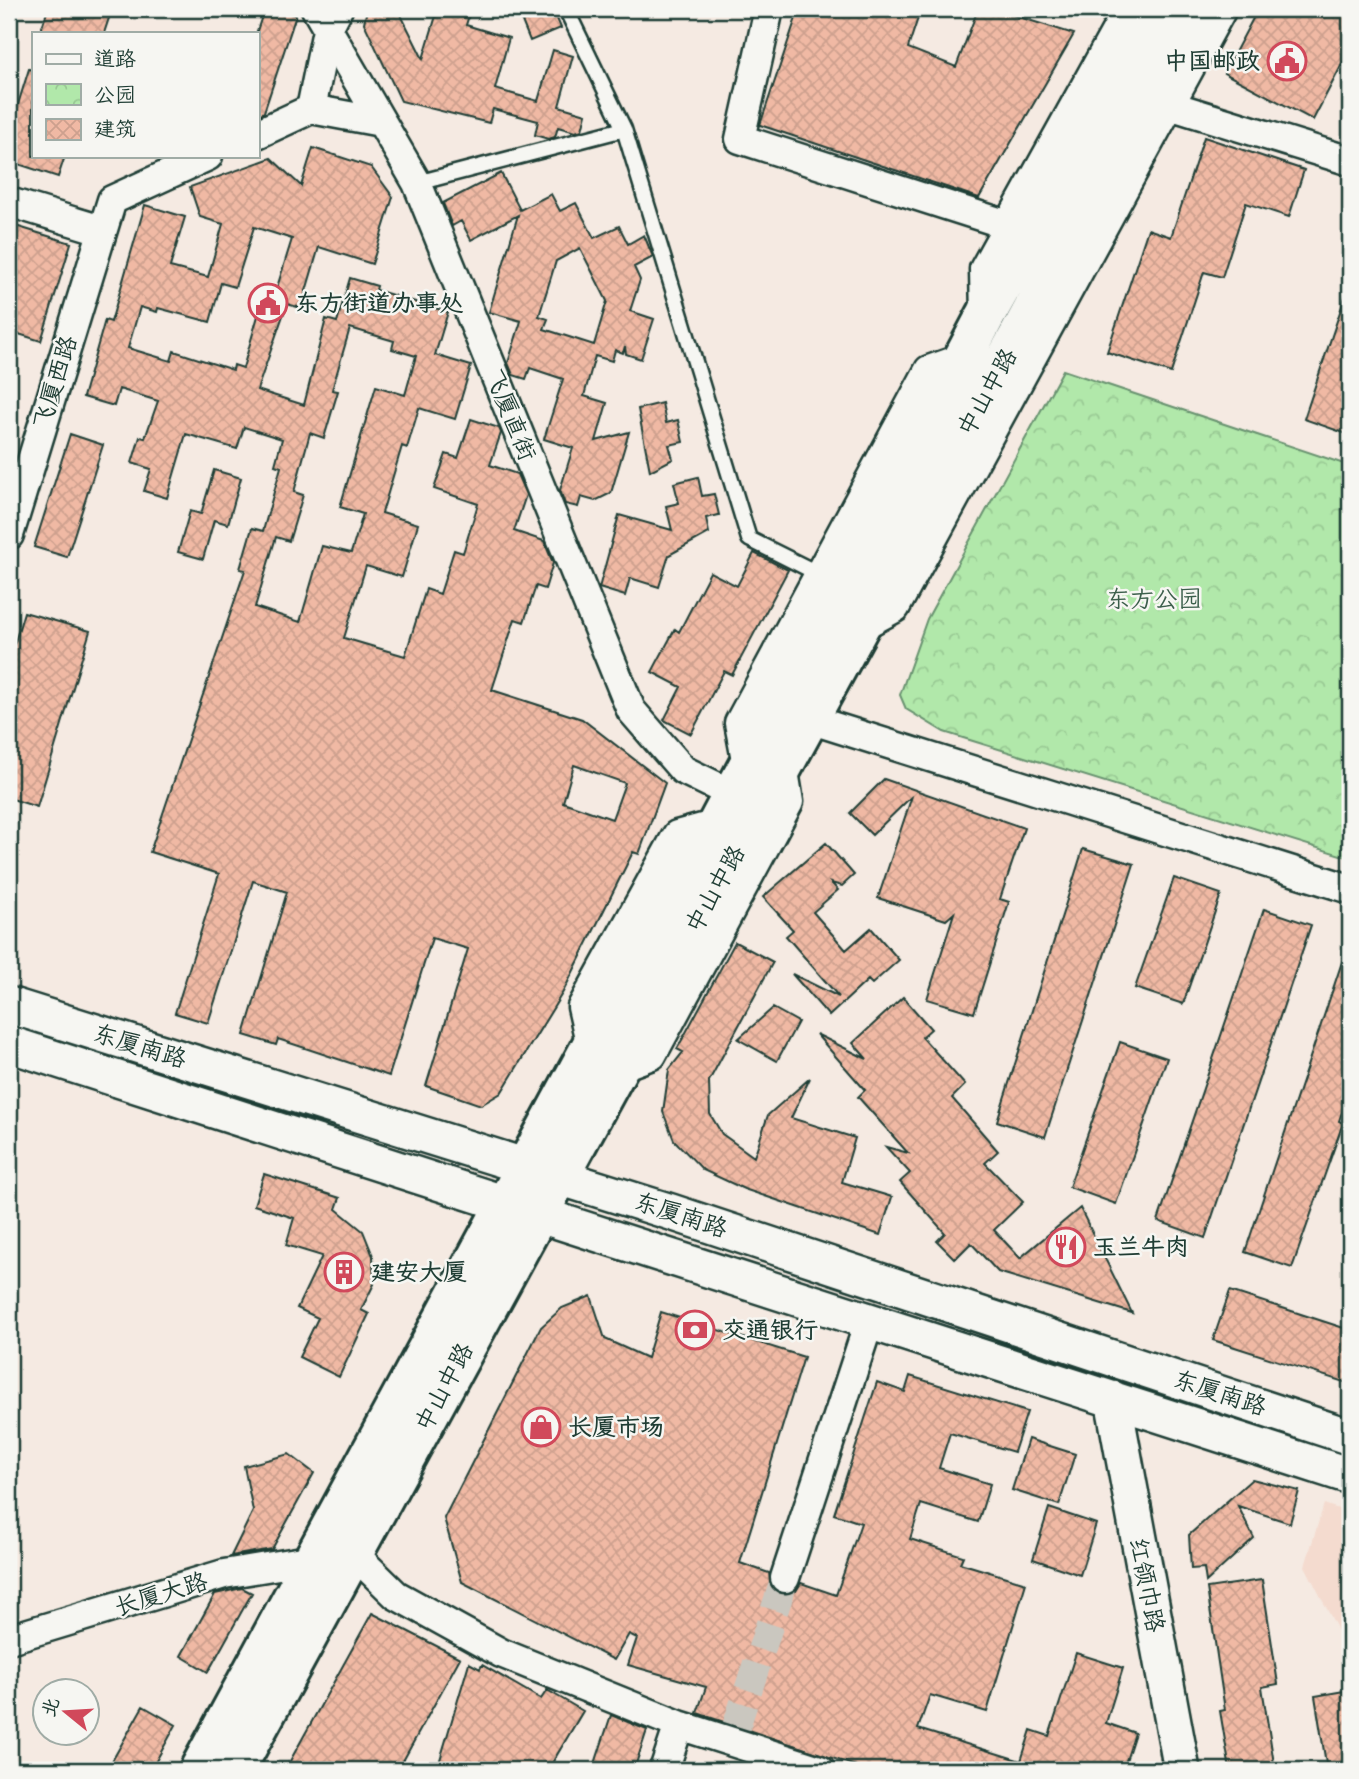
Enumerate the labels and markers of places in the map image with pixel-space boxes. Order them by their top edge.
public building icon: 中国邮政 [1266,40,1308,82]
place label: 中国邮政 [1164,45,1260,77]
public building icon: 东方街道办事处 [247,282,289,324]
place label: 东方街道办事处 [295,287,464,319]
restaurant icon: 玉兰牛肉 [1045,1226,1087,1268]
place label: 玉兰牛肉 [1093,1231,1189,1263]
building icon: 建安大厦 [323,1251,365,1293]
place label: 建安大厦 [371,1256,467,1288]
bank icon: 交通银行 [674,1309,716,1351]
place label: 交通银行 [722,1314,818,1346]
shop icon: 长厦市场 [520,1406,562,1448]
place label: 长厦市场 [568,1411,664,1443]

